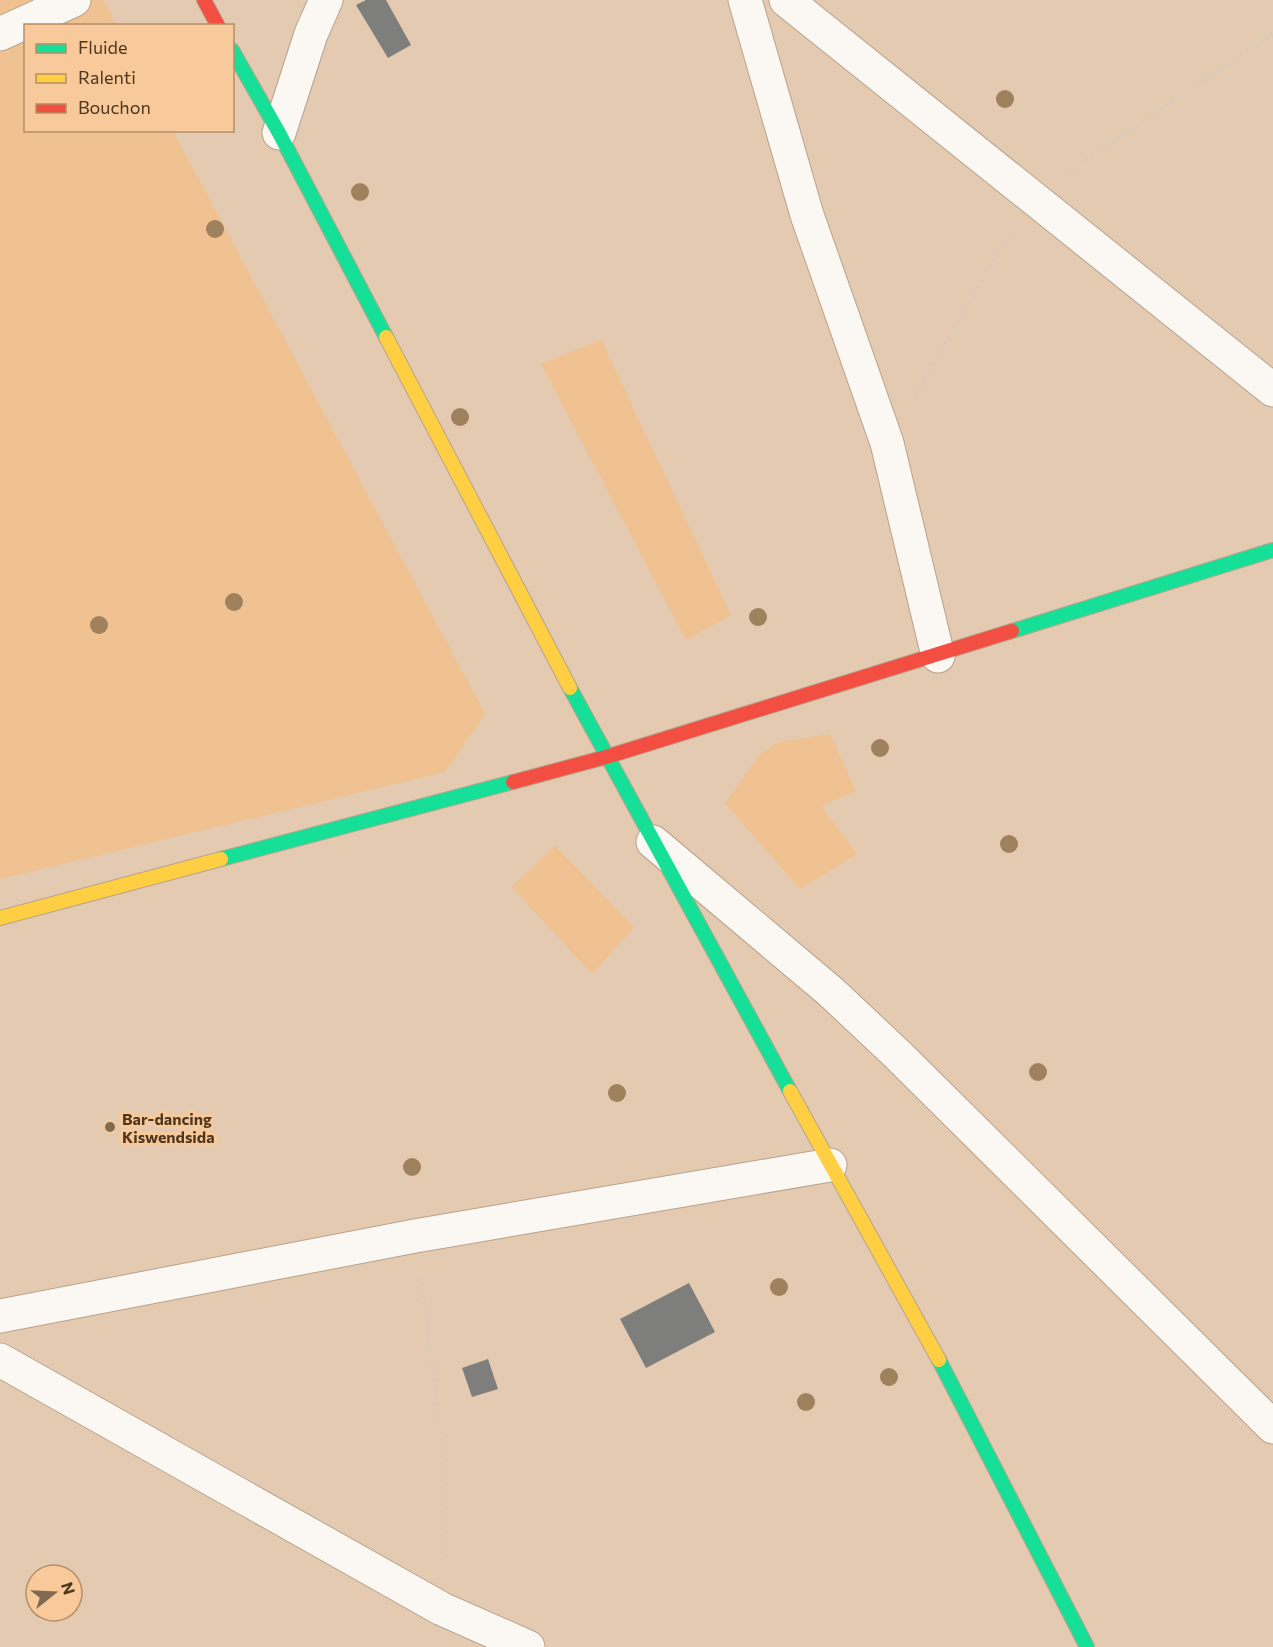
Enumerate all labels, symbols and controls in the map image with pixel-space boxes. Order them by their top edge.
legend [24,24,234,132]
text: Fluide [78,36,127,58]
text: Ralenti [78,66,136,88]
text: Bouchon [78,96,151,118]
place label: Bar-dancing Kiswendsida [122,1109,215,1146]
marker: Bar-dancing Kiswendsida [103,1120,117,1134]
north arrow [24,1563,84,1623]
text: N [58,1580,80,1597]

